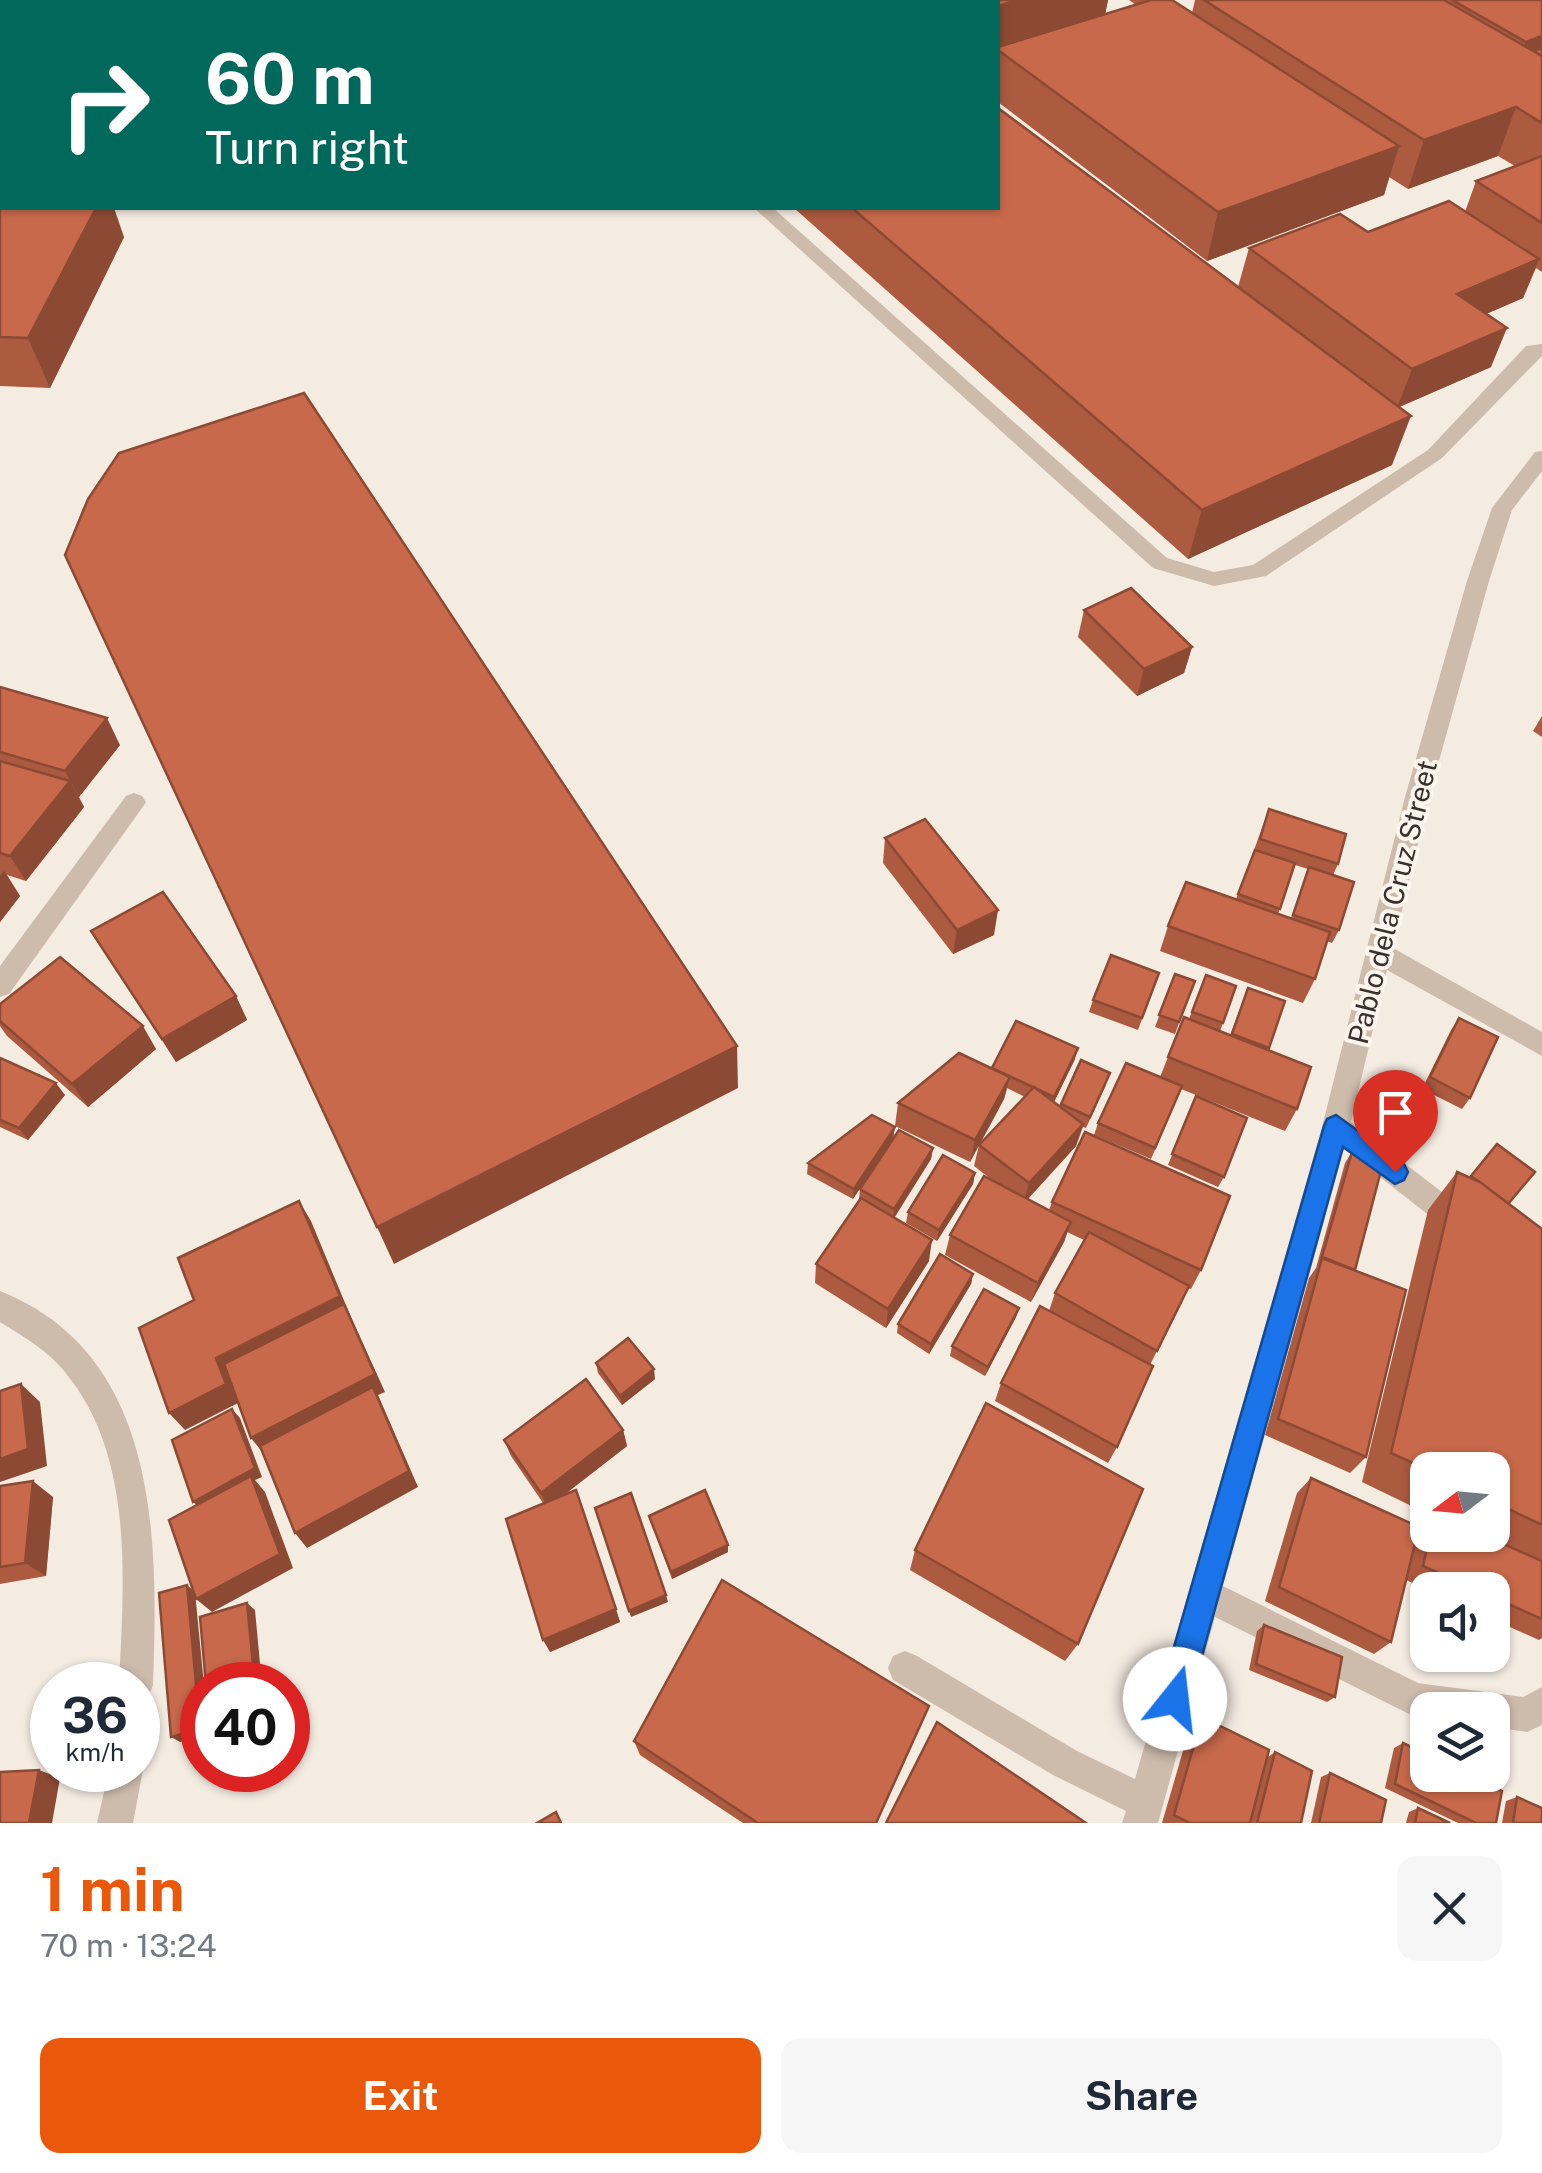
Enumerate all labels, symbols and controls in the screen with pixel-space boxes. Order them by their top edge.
text: 60 m [205,37,375,120]
icon: right [40,40,170,170]
text: Turn right [205,121,409,174]
street label: Pablo dela Cruz Street [1341,757,1443,1047]
pin [1353,1070,1438,1173]
icon: arrive [1368,1085,1423,1140]
north arrow [1410,1452,1510,1552]
map controls [1410,1452,1510,1792]
button: sound [1410,1572,1510,1672]
position arrow [1123,1647,1227,1751]
speed limit sign: 40 [180,1662,310,1792]
text: 36 [62,1685,128,1744]
button: layers [1410,1692,1510,1792]
text: km/h [66,1737,124,1767]
text: 1 min [40,1854,185,1925]
button: close [1397,1856,1502,1961]
text: 70 m · 13:24 [40,1927,217,1964]
button: Exit [40,2038,761,2153]
button: Share [781,2038,1502,2153]

